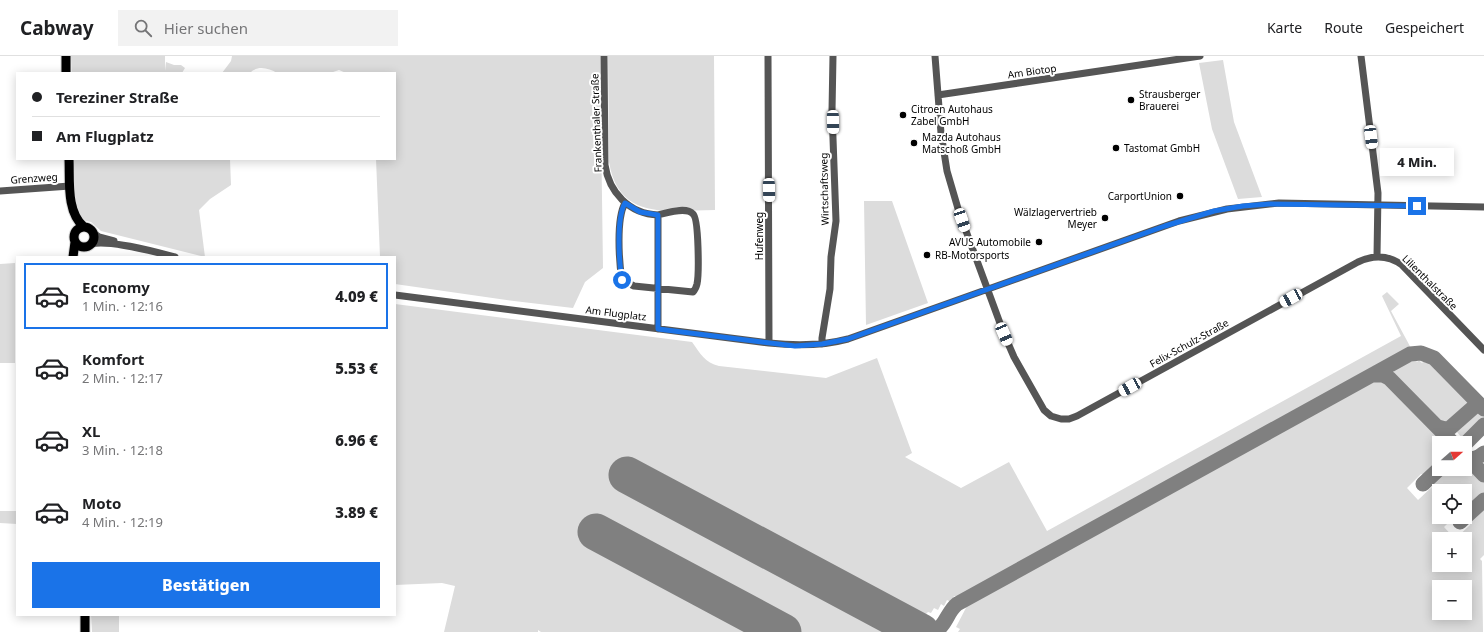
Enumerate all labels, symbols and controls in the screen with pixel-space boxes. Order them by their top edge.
search box [118,10,398,46]
text: Cabway [20,15,94,41]
icon: search [132,17,154,39]
text: Hier suchen [164,18,248,38]
text: Karte [1267,18,1302,37]
text: Route [1324,18,1363,37]
text: Gespeichert [1385,18,1464,37]
street label: Am Biotop [1007,61,1057,81]
street label: Frankenthaler Straße [587,73,605,173]
text: Tereziner Straße [56,87,179,107]
place label: Strausberger Brauerei [1139,87,1200,113]
marker: Strausberger Brauerei [1126,95,1136,105]
place label: Citroen Autohaus Zabel GmbH [911,102,993,128]
car [827,110,839,134]
marker: Citroen Autohaus Zabel GmbH [898,110,908,120]
car [1364,124,1378,150]
text: Am Flugplatz [56,126,154,146]
place label: Mazda Autohaus Matschoß GmbH [922,130,1001,156]
marker: Mazda Autohaus Matschoß GmbH [909,138,919,148]
place label: Tastomat GmbH [1124,141,1200,155]
marker: Tastomat GmbH [1111,143,1121,153]
callout: 4 Min. [1380,148,1454,176]
street label: Wirtschaftsweg [816,153,832,225]
text: 4 Min. [1397,153,1437,171]
street label: Grenzweg [10,169,58,187]
car [763,178,775,202]
place label: CarportUnion [1108,189,1172,203]
marker: CarportUnion [1175,191,1185,201]
route end [1408,197,1426,215]
place label: Wälzlagervertrieb Meyer [1014,205,1097,231]
car [952,207,972,233]
street label: Hufenweg [752,212,766,260]
marker: Wälzlagervertrieb Meyer [1100,213,1110,223]
place label: AVUS Automobile [949,235,1031,249]
marker: AVUS Automobile [1034,237,1044,247]
place label: RB-Motorsports [935,248,1010,262]
marker: RB-Motorsports [922,250,932,260]
street label: Lilienthalstraße [1399,251,1461,313]
route start [613,271,631,289]
text: Economy [82,277,150,297]
icon: car [34,278,70,314]
text: 4.09 € [335,286,378,306]
car [1278,287,1304,309]
text: 1 Min. · 12:16 [82,297,163,315]
street label: Am Flugplatz [585,302,647,324]
street label: Felix-Schulz-Straße [1147,315,1231,371]
car [994,321,1014,347]
text: Komfort [82,349,144,369]
icon: car [34,350,70,386]
text: 5.53 € [335,358,378,378]
text: 2 Min. · 12:17 [82,369,163,387]
car [1117,376,1143,398]
text: XL [82,421,100,441]
icon: car [34,422,70,458]
text: 6.96 € [335,430,378,450]
north arrow [1432,436,1472,476]
map controls [1432,436,1472,620]
text: 3 Min. · 12:18 [82,441,163,459]
button: locate [1432,484,1472,524]
text: Moto [82,493,121,513]
icon: car [34,494,70,530]
text: 3.89 € [335,502,378,522]
text: 4 Min. · 12:19 [82,513,163,531]
button: + [1432,532,1472,572]
button: Bestätigen [32,562,380,608]
button: − [1432,580,1472,620]

